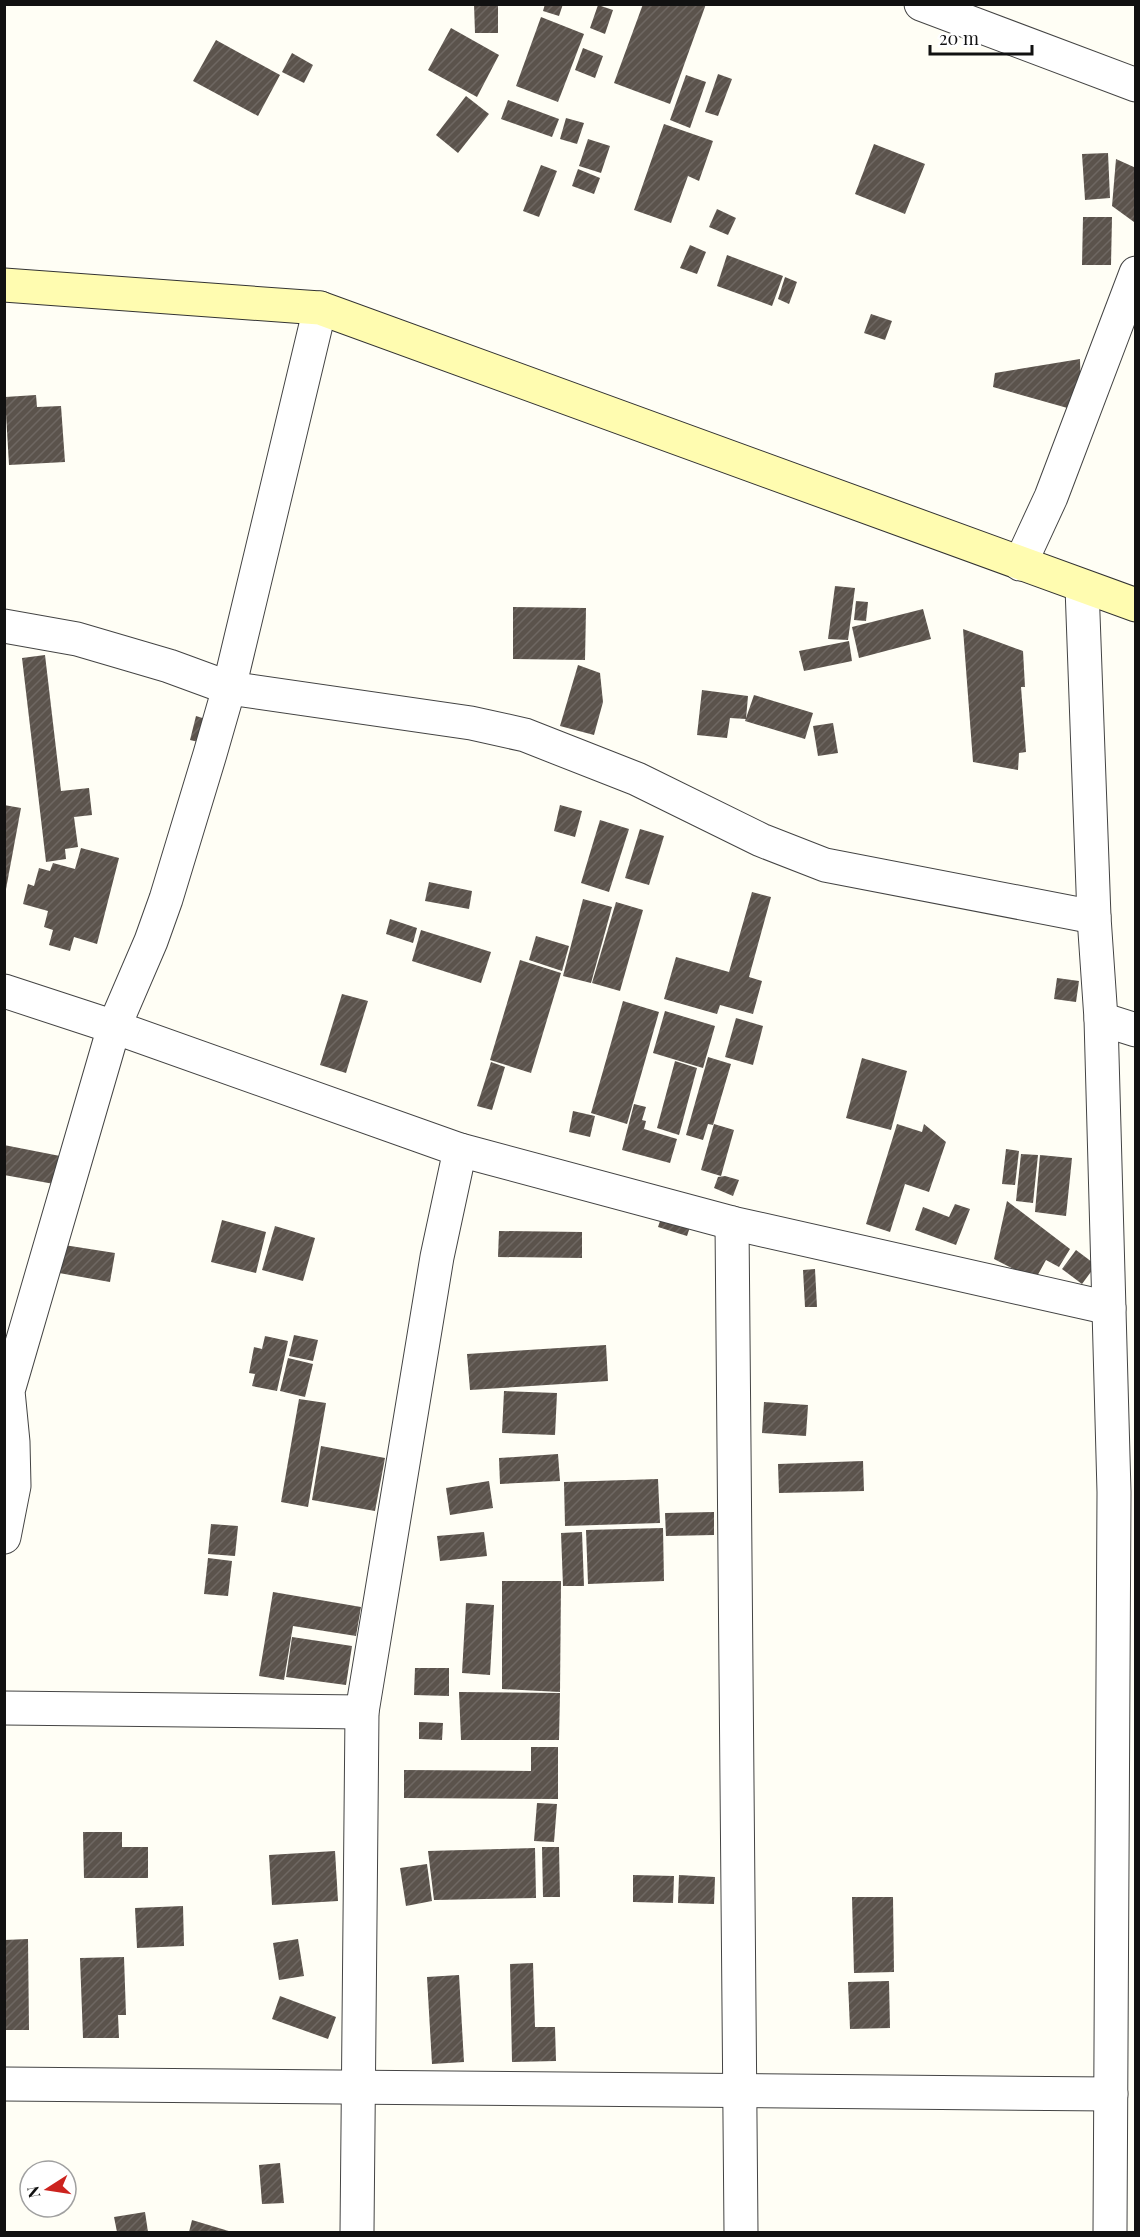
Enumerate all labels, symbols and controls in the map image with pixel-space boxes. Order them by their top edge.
scale bar [930,18,1032,56]
text: 20 m [939,26,979,50]
north arrow [18,2159,78,2219]
text: N [21,2184,44,2200]

